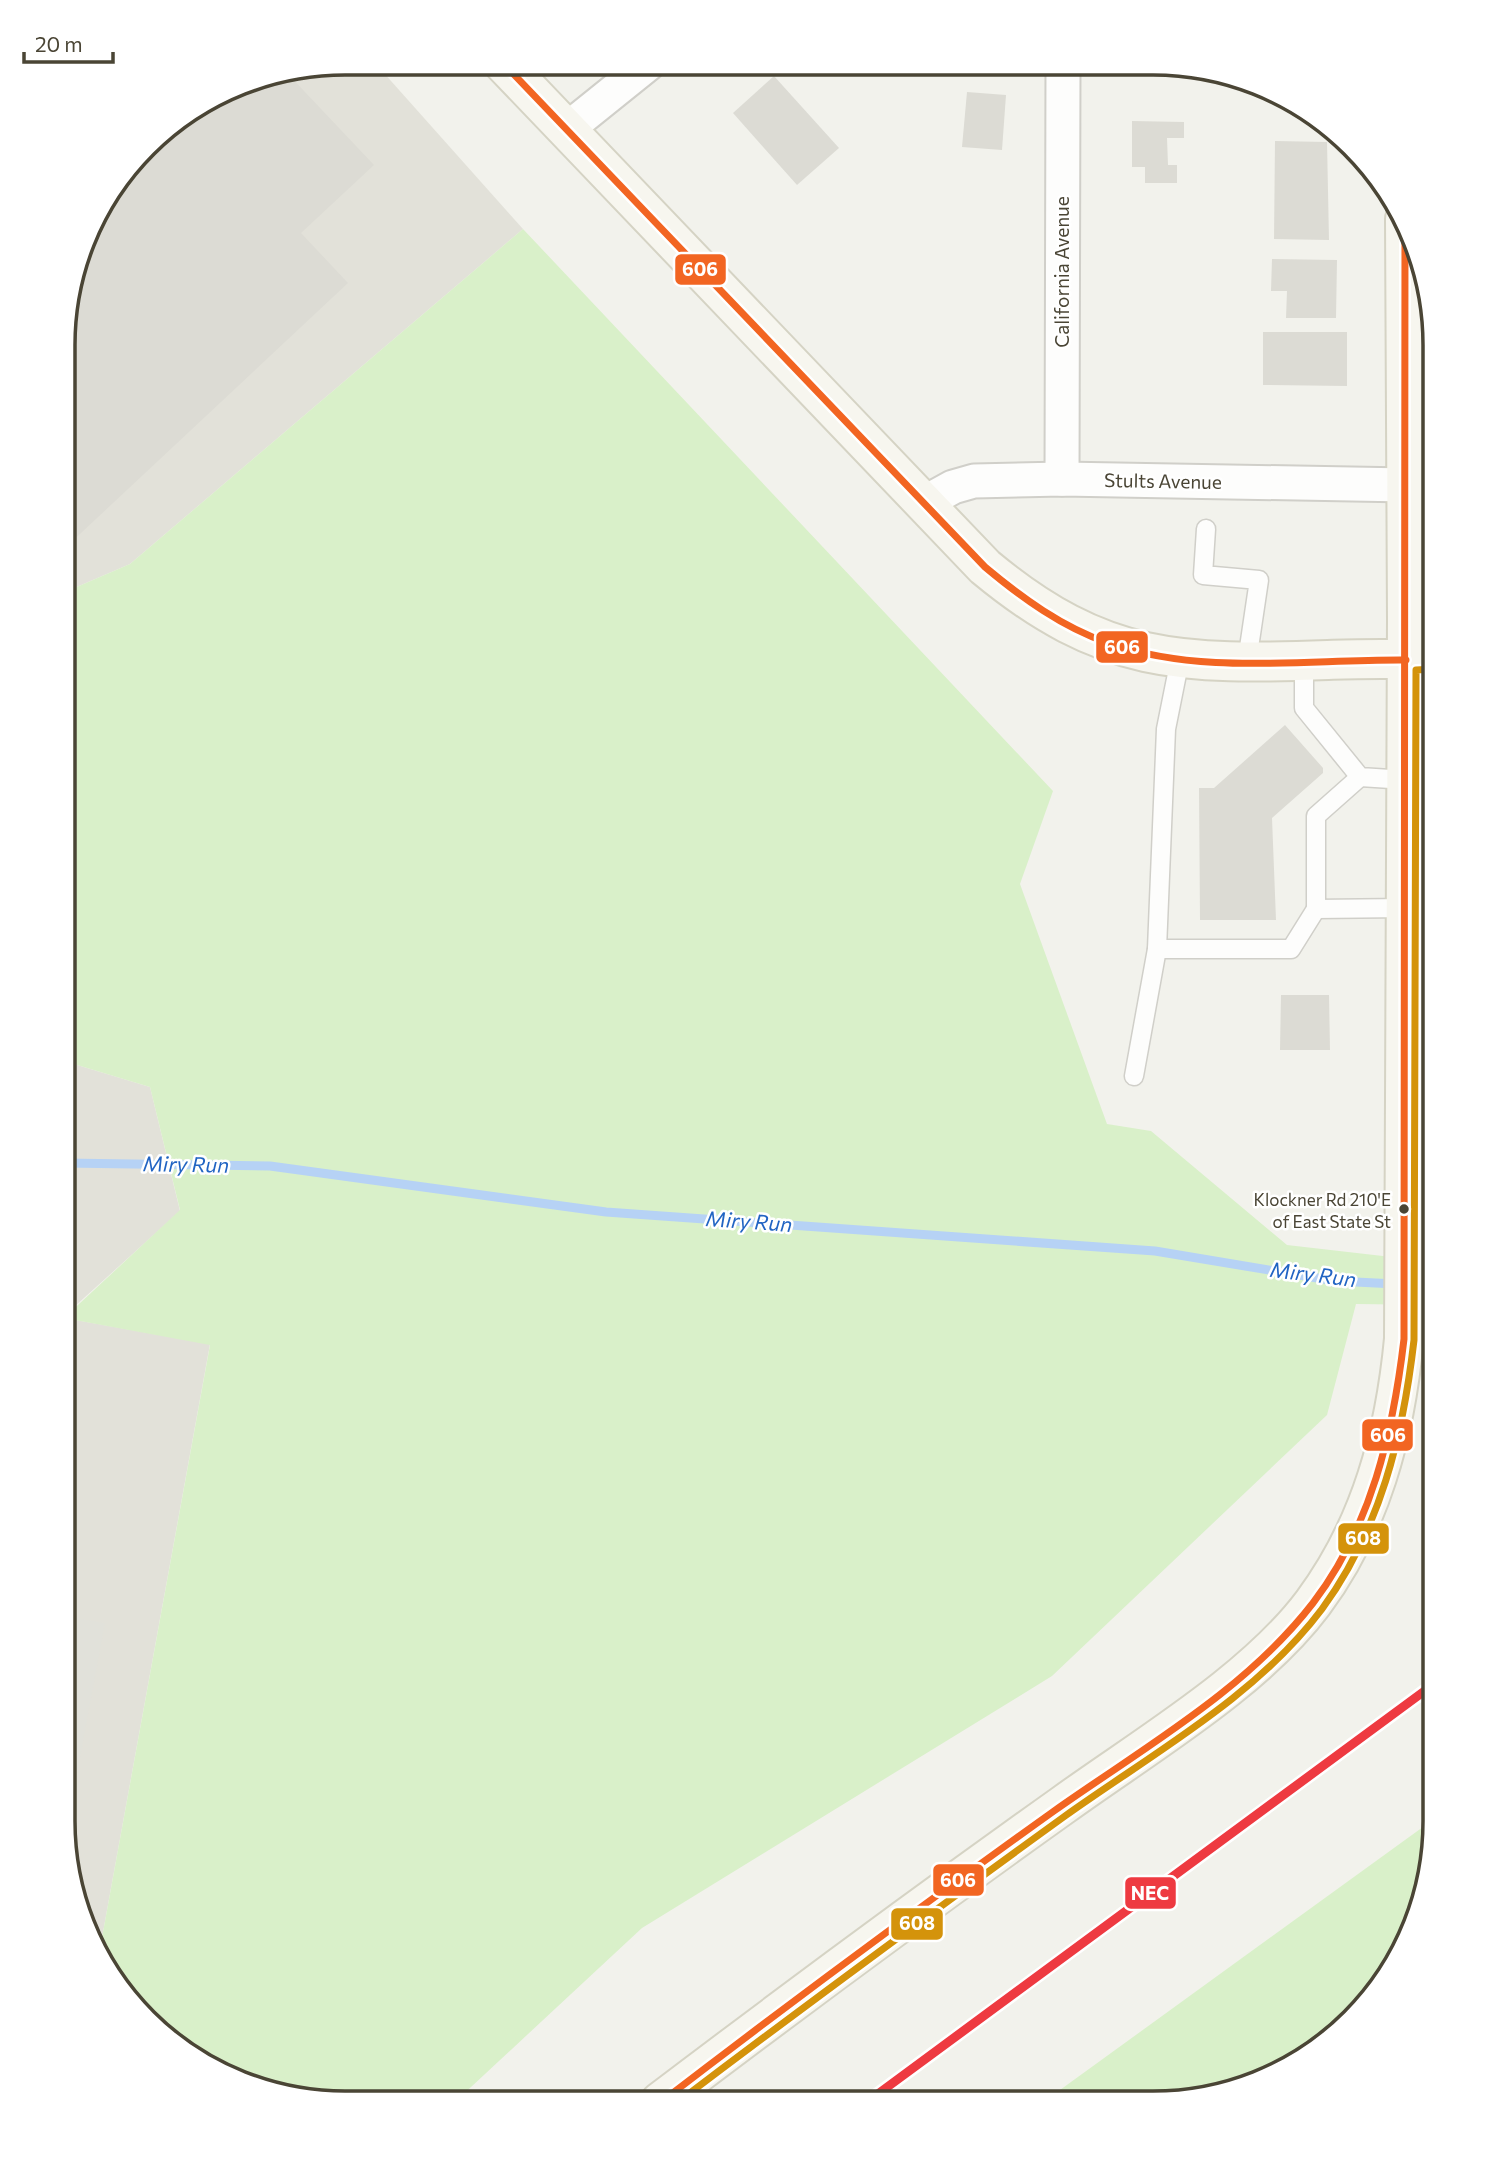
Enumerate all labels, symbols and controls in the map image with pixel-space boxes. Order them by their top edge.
scale bar [24,21,114,65]
text: 20 m [35,31,83,56]
street label: California Avenue [1050,196,1073,348]
line badge: 606 [674,253,727,286]
text: 606 [682,257,718,280]
street label: Stults Avenue [1104,468,1222,493]
line badge: 606 [1095,630,1149,664]
text: 606 [1104,635,1140,658]
water label: Miry Run [143,1150,229,1177]
place label: Klockner Rd 210'E of East State St [1254,1189,1391,1232]
marker: Klockner Rd 210'E of East State St [1397,1202,1411,1216]
water label: Miry Run [705,1205,793,1236]
water label: Miry Run [1269,1256,1358,1291]
line badge: 606 [1361,1418,1414,1452]
text: 606 [1370,1423,1406,1446]
line badge: 608 [1337,1522,1390,1555]
text: 608 [1345,1526,1381,1549]
line badge: 606 [932,1863,985,1897]
text: 606 [940,1868,976,1891]
line badge: NEC [1124,1876,1177,1910]
text: NEC [1131,1881,1169,1904]
line badge: 608 [890,1907,944,1941]
text: 608 [899,1911,935,1934]

